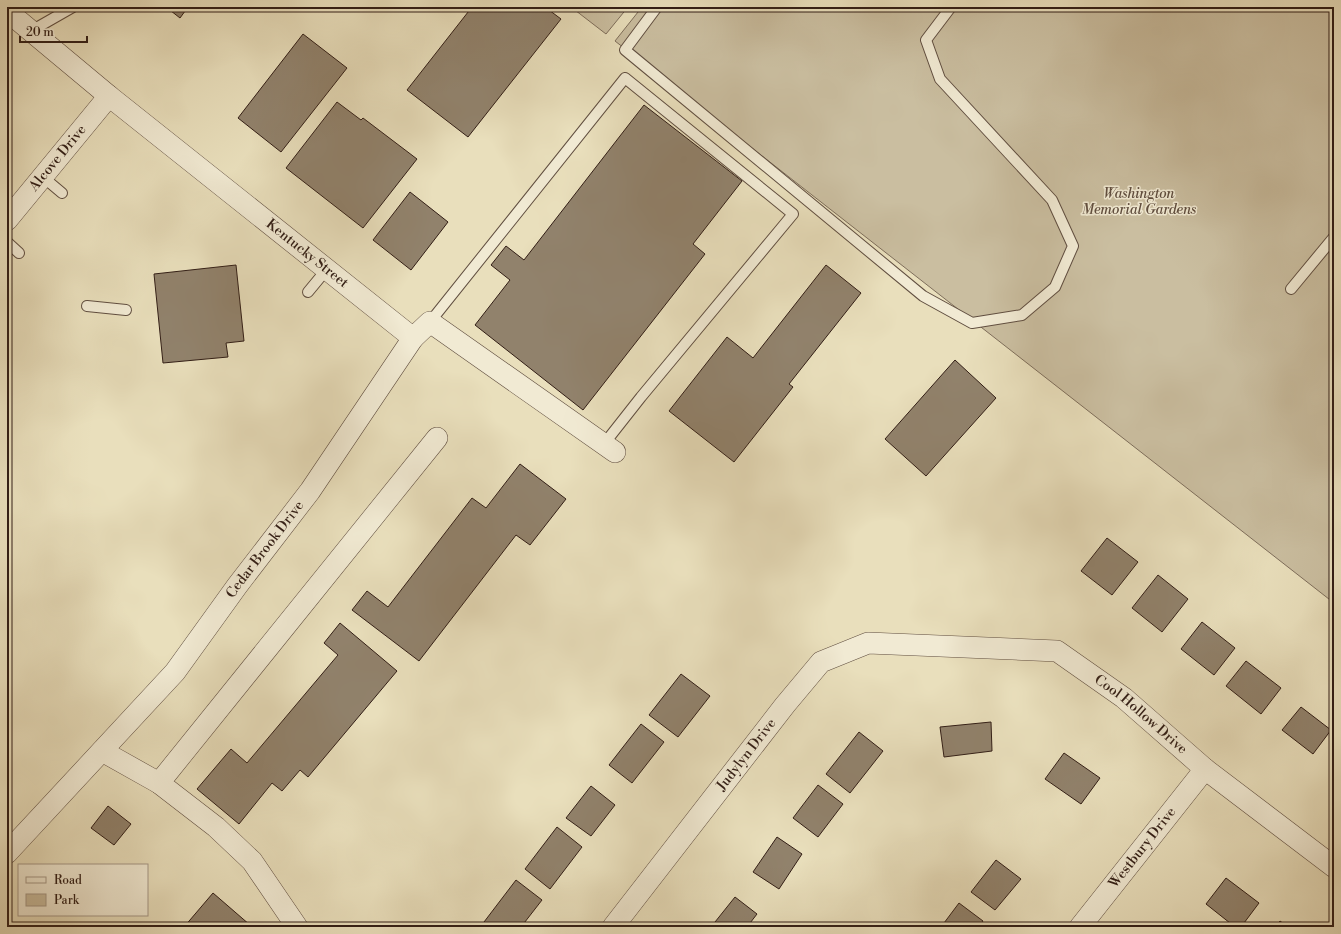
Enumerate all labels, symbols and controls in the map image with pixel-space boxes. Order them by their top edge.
scale bar [20,18,87,44]
text: 20 m [26,25,54,40]
street label: Alcove Drive [25,121,90,196]
park label: Washington Memorial Gardens [1082,185,1196,219]
street label: Kentucky Street [262,215,352,292]
street label: Cedar Brook Drive [222,497,308,602]
street label: Cool Hollow Drive [1091,671,1191,758]
street label: Judylyn Drive [712,715,780,795]
street label: Westbury Drive [1105,804,1180,893]
legend [18,864,148,916]
text: Road [54,873,82,888]
text: Park [54,893,80,908]

